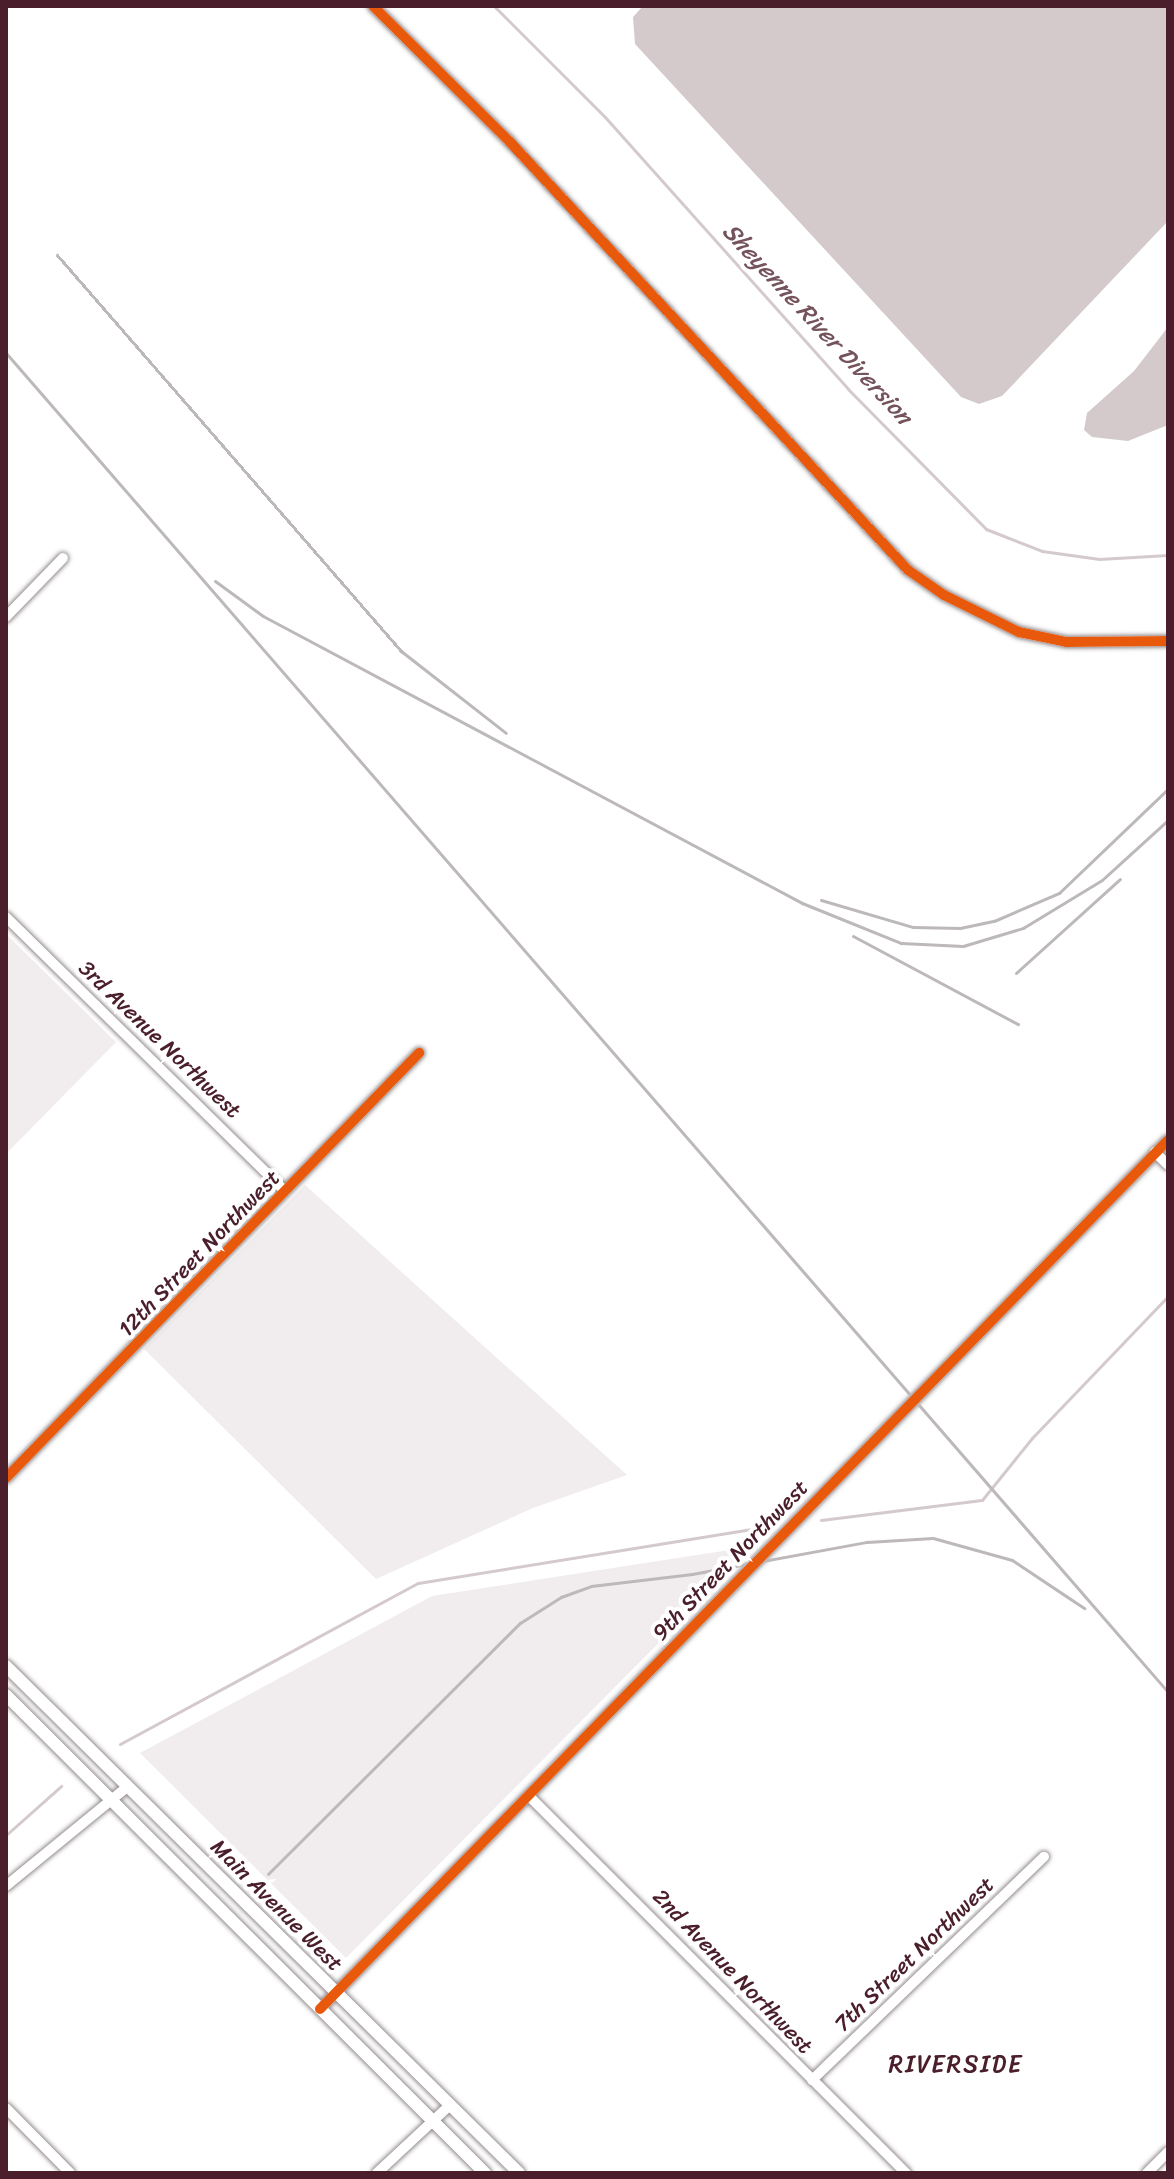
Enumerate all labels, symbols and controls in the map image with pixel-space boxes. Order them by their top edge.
water label: Sheyenne River Diversion [716,217,918,431]
street label: 3rd Avenue Northwest [73,954,247,1124]
street label: 12th Street Northwest [113,1164,285,1342]
street label: 9th Street Northwest [647,1475,813,1645]
street label: Main Avenue West [205,1833,349,1977]
street label: 7th Street Northwest [829,1871,999,2037]
street label: 2nd Avenue Northwest [647,1883,819,2059]
district label: RIVERSIDE [889,2051,1023,2079]

